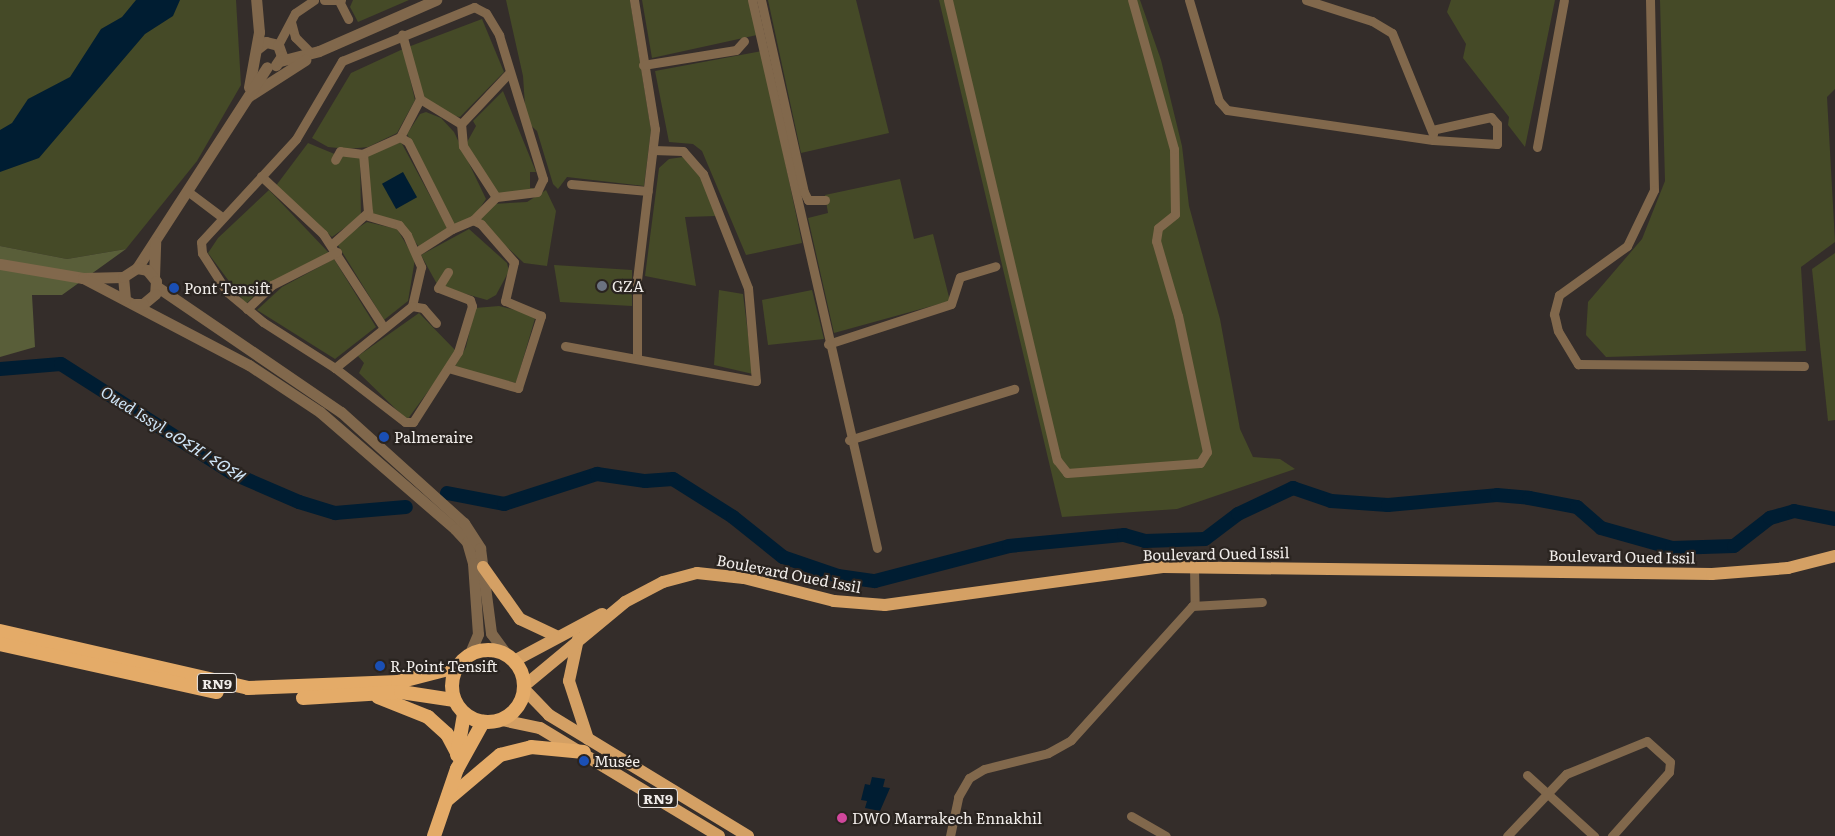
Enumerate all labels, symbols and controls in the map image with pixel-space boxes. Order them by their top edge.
place label: GZA [612,277,644,295]
place label: Pont Tensift [184,279,270,297]
marker: GZA [596,280,608,292]
marker: Pont Tensift [168,282,180,294]
water label: Oued Issyl ⴰⵙⵉⴼ ⵏ ⵉⵙⵉⵍ [98,381,248,485]
place label: Palmeraire [394,428,473,446]
marker: Palmeraire [378,431,390,443]
street label: Boulevard Oued Issil [1142,543,1290,563]
street label: Boulevard Oued Issil [1548,546,1696,566]
street label: Boulevard Oued Issil [715,550,863,596]
place label: R.Point Tensift [390,657,498,675]
marker: R.Point Tensift [374,660,386,672]
road number: RN9 [196,671,238,694]
place label: Musée [594,752,640,770]
marker: Musée [578,755,590,767]
road number: RN9 [637,786,679,810]
place label: DWO Marrakech Ennakhil [852,809,1042,827]
marker: DWO Marrakech Ennakhil [836,812,848,824]

